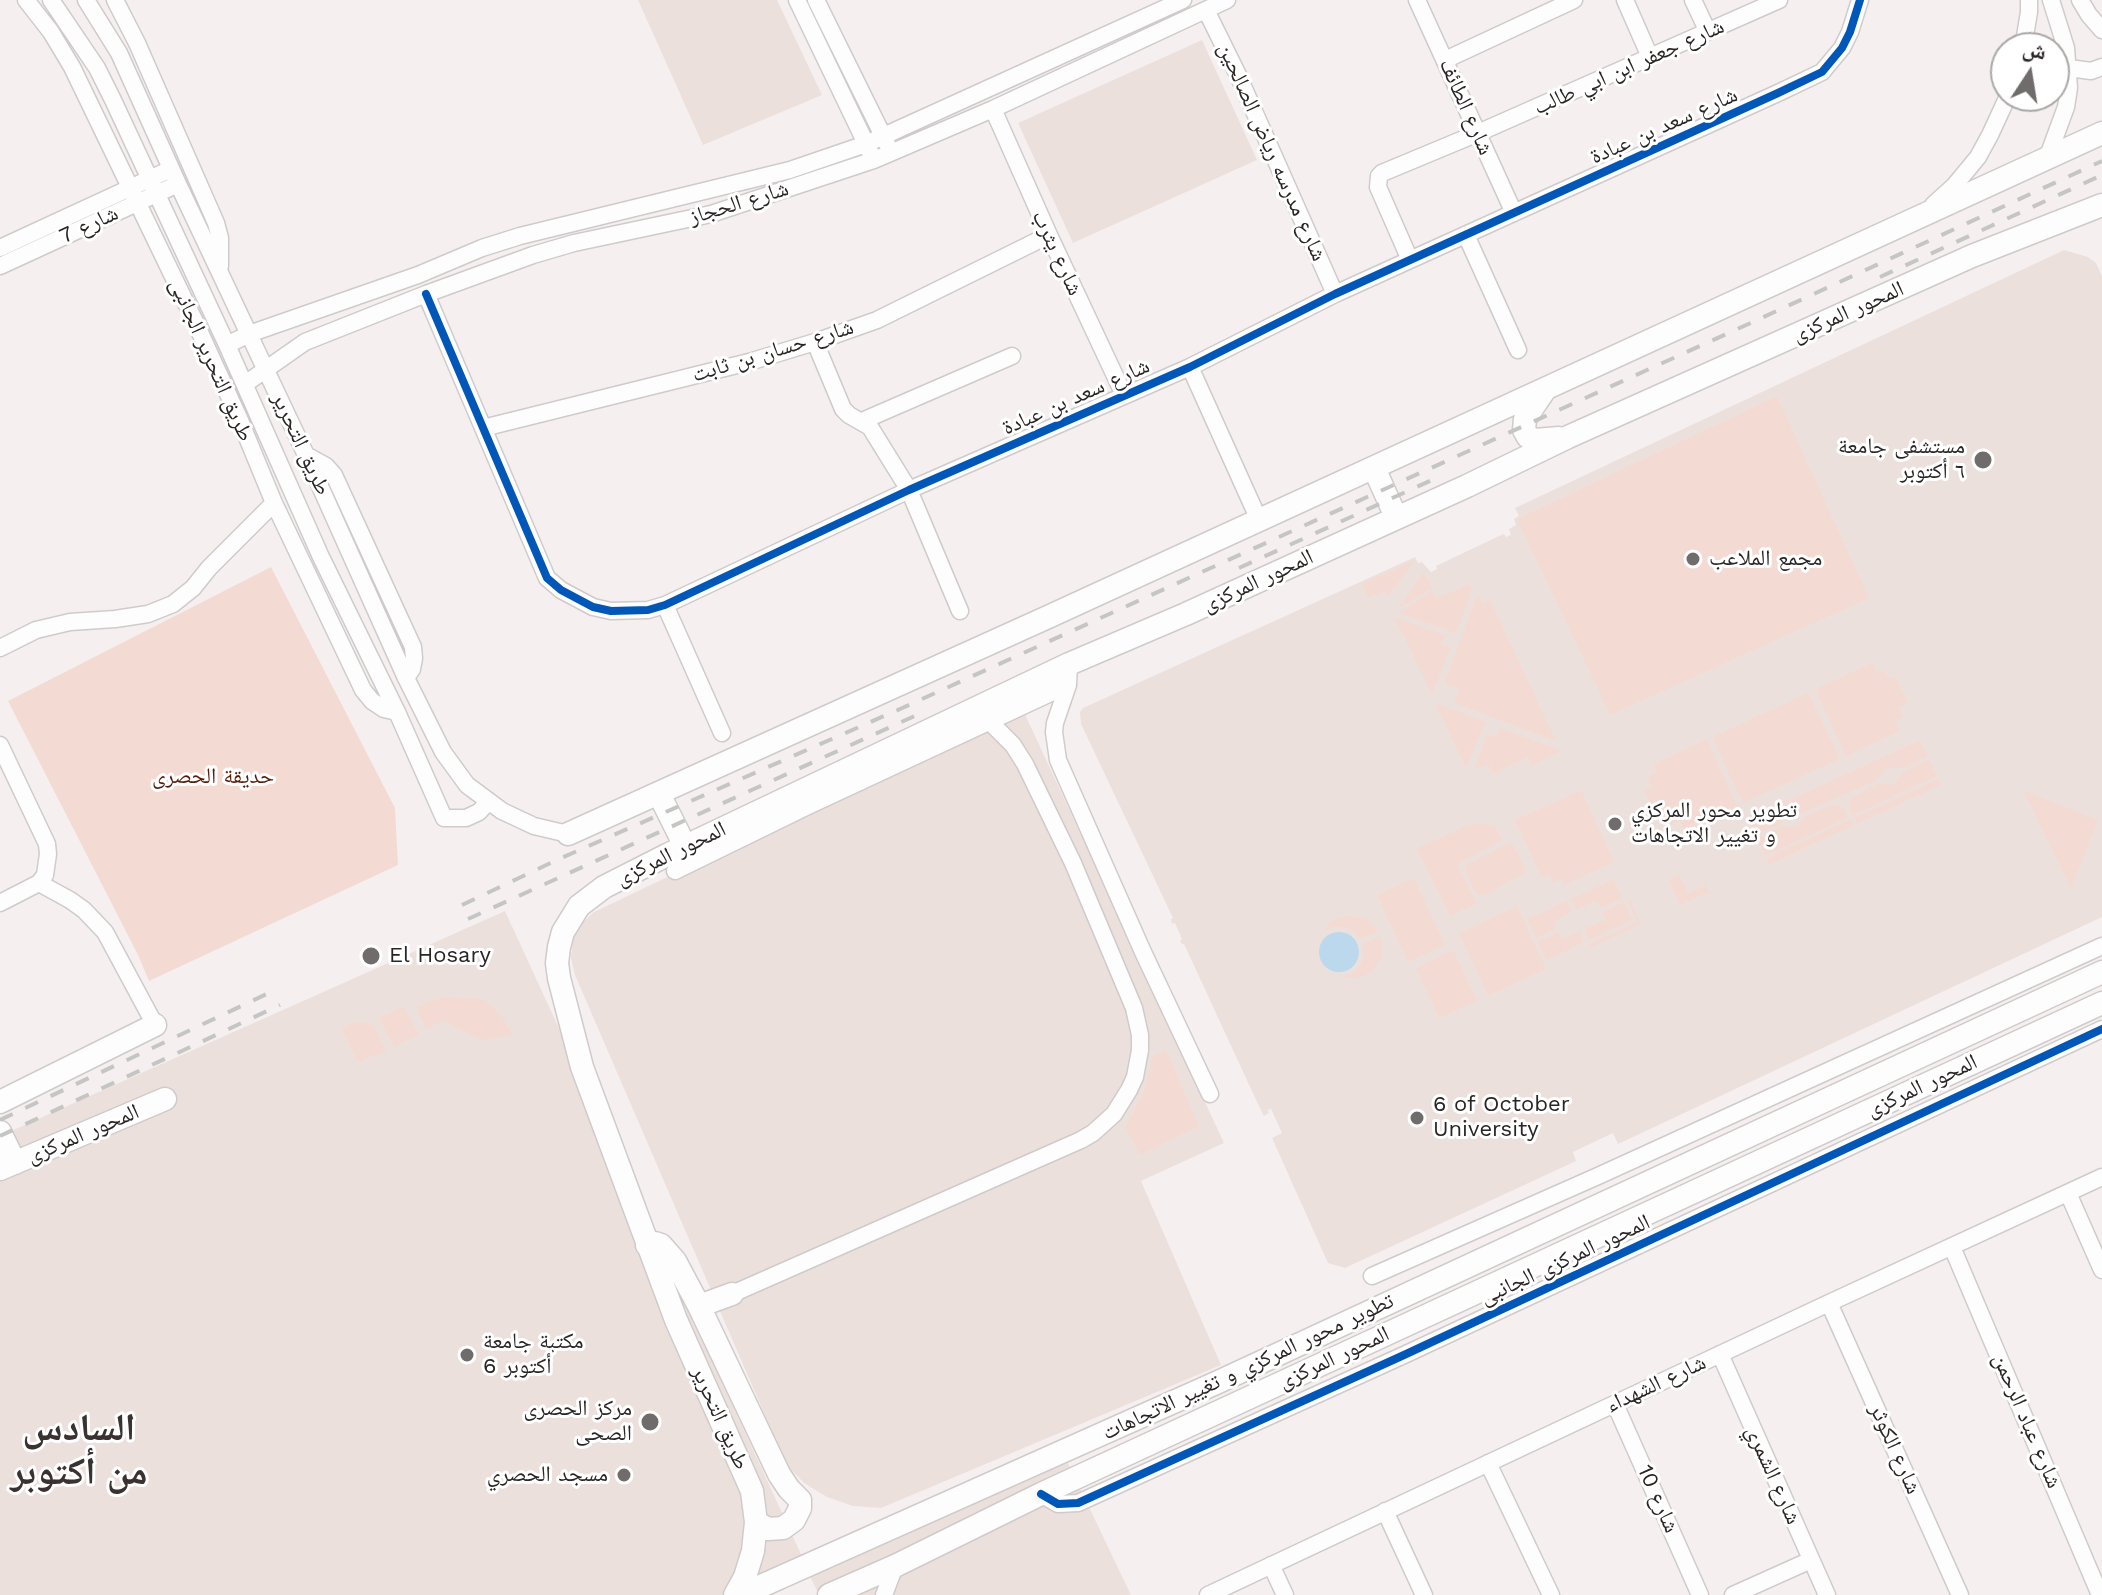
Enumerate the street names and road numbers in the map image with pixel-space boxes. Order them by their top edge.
street label: شارع جعفر ابن ابي طالب [1530,13,1728,121]
street label: شارع مدرسه رياض الصالحين [1212,39,1332,265]
street label: شارع الطائف [1433,55,1499,159]
street label: شارع سعد بن عبادة [1586,82,1742,170]
street label: شارع الحجاز [686,175,792,231]
street label: شارع 7 [55,200,123,250]
street label: شارع يثرب [1026,206,1088,300]
street label: طريق التحرير الجانبى [163,274,259,446]
street label: المحور المركزى [1788,276,1908,348]
street label: شارع حسان بن ثابت [689,314,857,388]
street label: شارع سعد بن عبادة [998,353,1154,441]
street label: طريق التحرير [266,388,336,500]
street label: المحور المركزى [1198,544,1318,618]
street label: المحور المركزى [612,816,730,892]
street label: المحور المركزى [1862,1049,1982,1123]
street label: المحور المركزى [23,1099,143,1169]
street label: المحور المركزى الجانبى [1476,1209,1654,1311]
street label: تطوير محور المركزي و تغيير الاتجاهات [1098,1288,1398,1446]
street label: المحور المركزى [1274,1321,1394,1395]
street label: شارع الشهداء [1602,1349,1710,1419]
street label: شارع عباد الرحمن [1987,1350,2067,1492]
street label: طريق التحرير [685,1362,755,1474]
street label: شارع الكوثر [1863,1400,1927,1498]
street label: شارع الشمري [1740,1421,1806,1529]
street label: شارع 10 [1631,1461,1685,1537]

